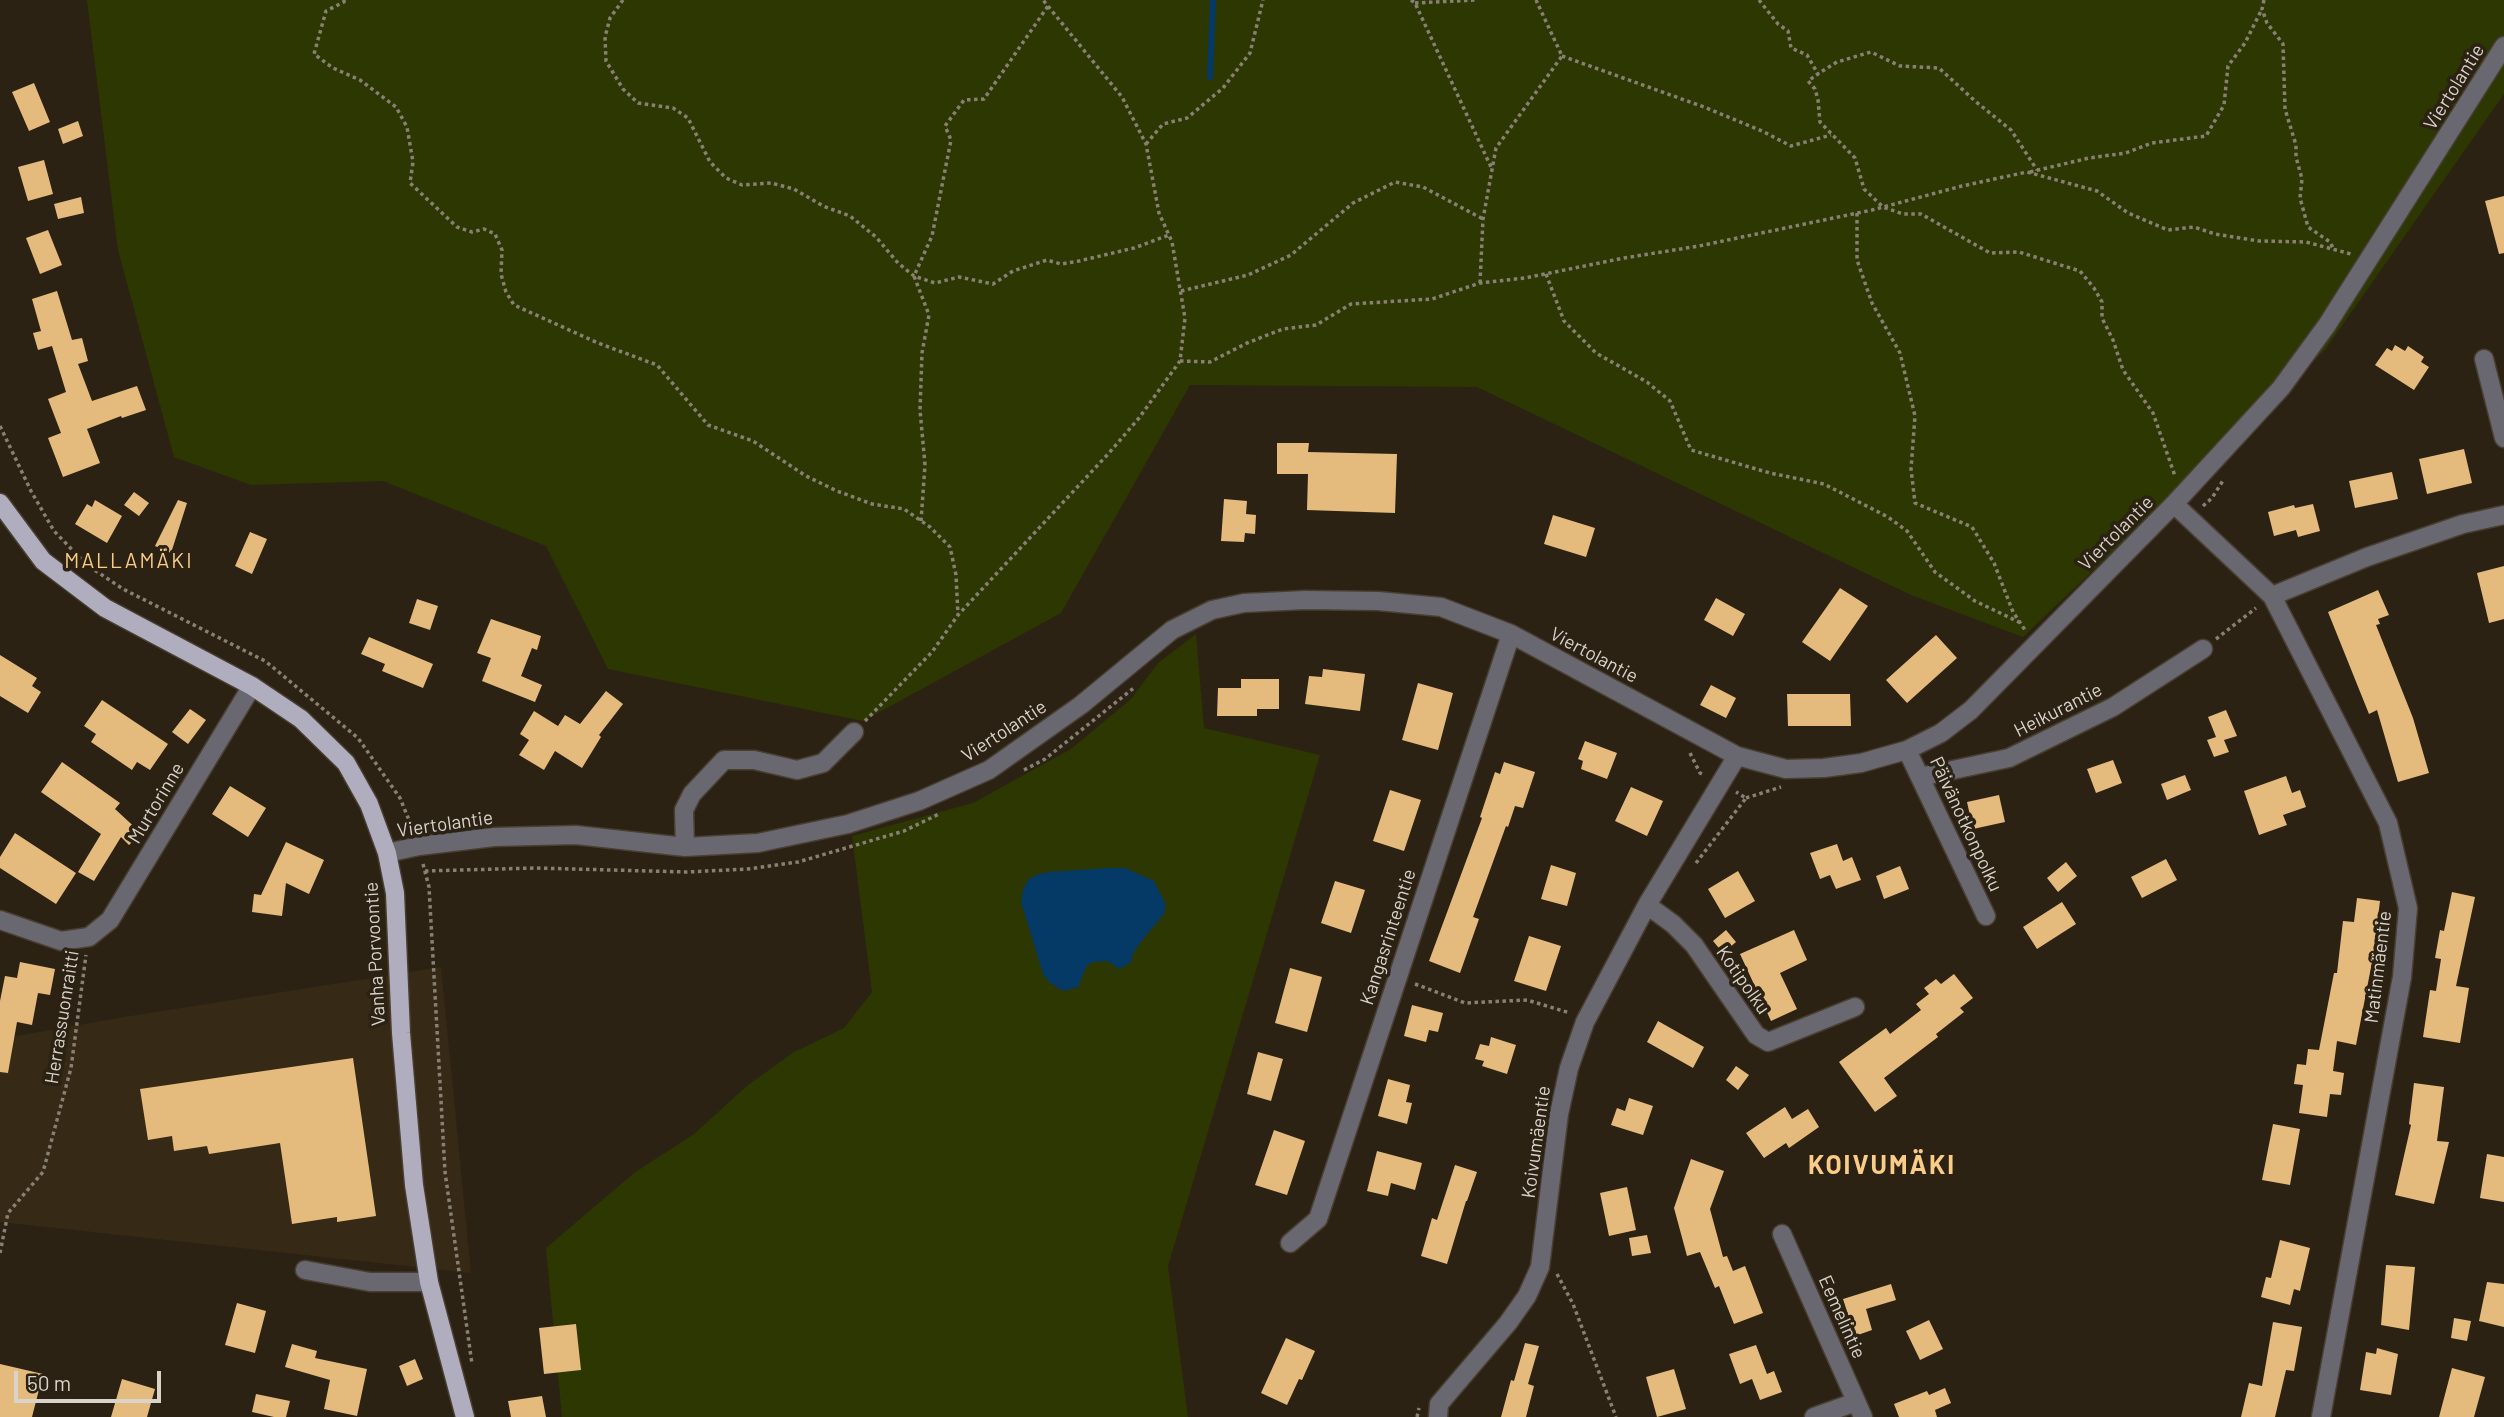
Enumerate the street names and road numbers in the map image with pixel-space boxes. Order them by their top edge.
street label: Viertolantie [2419,40,2489,134]
street label: Viertolantie [2074,491,2158,575]
street label: Viertolantie [1546,622,1642,688]
street label: Heikurantie [2010,678,2106,742]
street label: Viertolantie [957,695,1051,767]
street label: Päivänotkonpolku [1925,753,2007,895]
street label: Murtorinne [123,758,189,848]
street label: Viertolantie [396,806,494,842]
street label: Kangasrinteentie [1355,866,1421,1008]
street label: Vanha Porvoontie [360,881,390,1027]
street label: Matinmäentie [2360,910,2396,1024]
street label: Kotipolku [1711,941,1775,1019]
street label: Herrassuonraitti [40,949,84,1085]
street label: Koivumäentie [1517,1084,1555,1200]
street label: Eemelintie [1814,1272,1870,1362]

